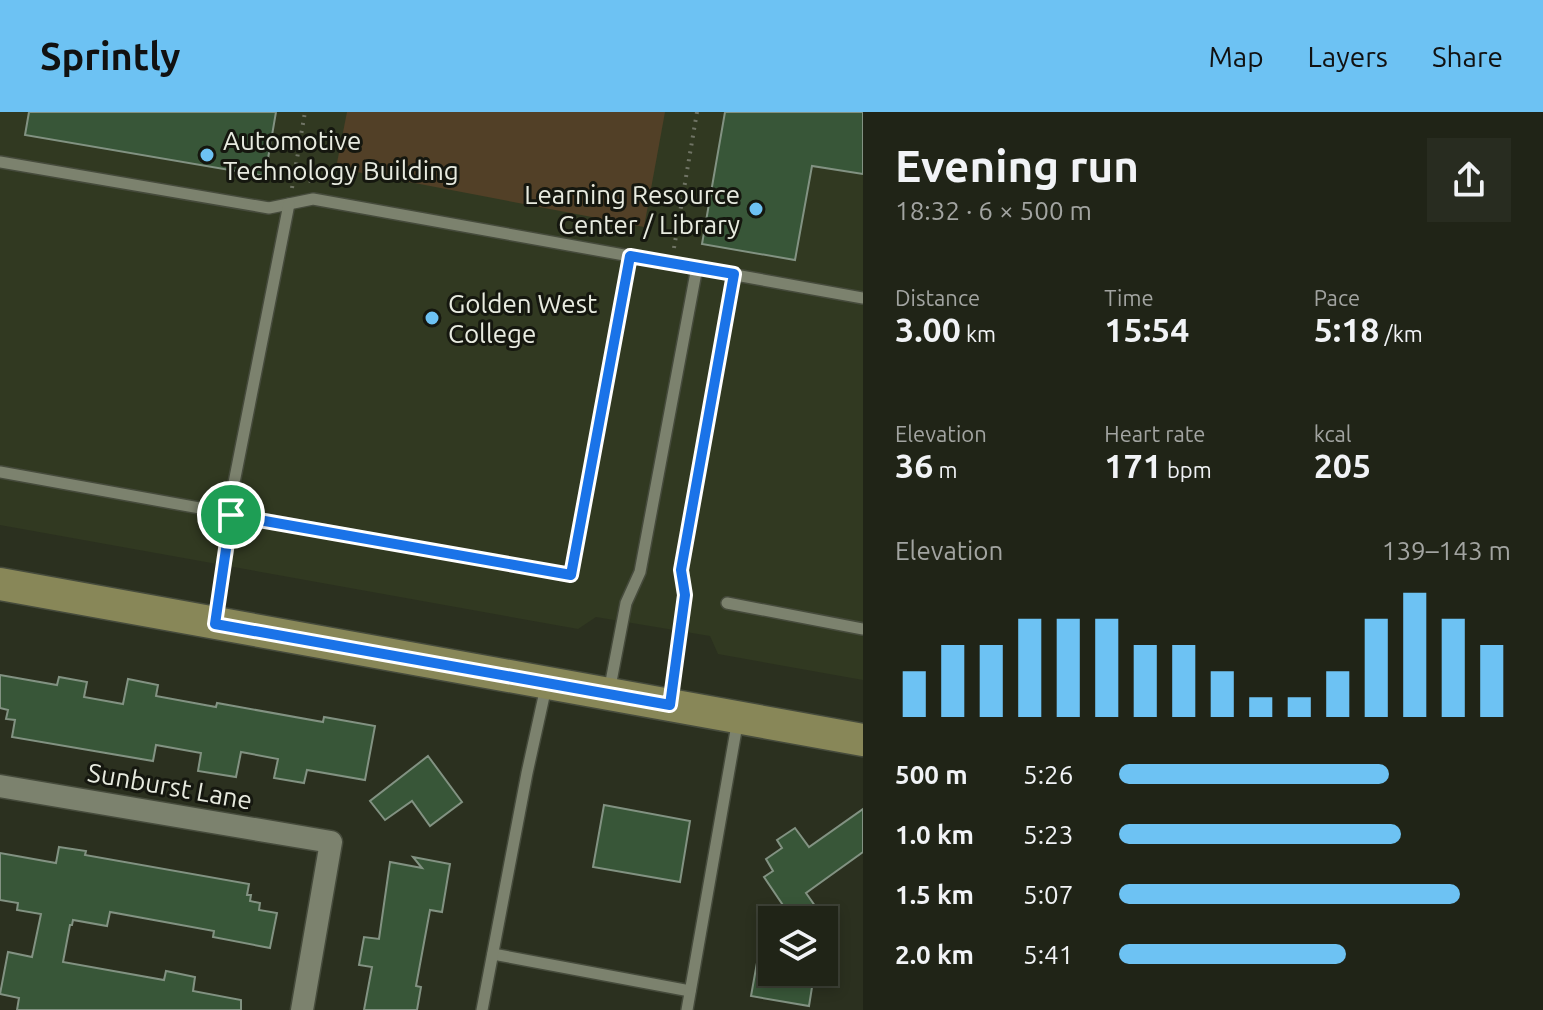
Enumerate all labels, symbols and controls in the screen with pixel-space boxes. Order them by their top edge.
text: Sprintly [40,35,181,77]
text: Map [1208,41,1264,72]
text: Layers [1308,41,1388,72]
text: Share [1432,41,1503,72]
place label: Automotive Technology Building [223,126,459,185]
button: share [1427,138,1511,222]
text: Evening run [895,141,1139,190]
marker: Automotive Technology Building [198,146,216,164]
place label: Learning Resource Center / Library [524,180,740,239]
text: 18:32 · 6 × 500 m [895,196,1092,225]
marker: Learning Resource Center / Library [747,200,765,218]
text: Distance [895,285,980,310]
text: Time [1104,285,1154,310]
text: Pace [1314,285,1360,310]
place label: Golden West College [448,289,597,348]
marker: Golden West College [423,309,441,327]
text: 3.00 [895,310,961,348]
text: 15:54 [1104,310,1189,348]
text: 5:18 [1314,310,1380,348]
text: km [961,321,996,346]
text: /km [1380,321,1423,346]
text: Elevation [895,421,987,446]
text: Heart rate [1104,421,1206,446]
text: kcal [1314,421,1352,446]
text: 36 [895,446,933,484]
text: 171 [1104,446,1162,484]
text: 205 [1314,446,1371,484]
text: m [933,457,957,482]
text: bpm [1162,457,1212,482]
pin [197,481,265,549]
icon: arrive [209,493,253,537]
text: Elevation [895,536,1003,565]
text: 139–143 m [1382,536,1511,565]
street label: Sunburst Lane [85,757,255,815]
text: 500 m [895,760,968,789]
text: 5:26 [1023,760,1073,789]
text: 1.0 km [895,820,974,849]
text: 5:23 [1023,820,1073,849]
text: 1.5 km [895,880,974,909]
text: 5:07 [1023,880,1073,909]
map controls [758,906,838,986]
button: layers [758,906,838,986]
text: 2.0 km [895,940,974,969]
text: 5:41 [1023,940,1073,969]

